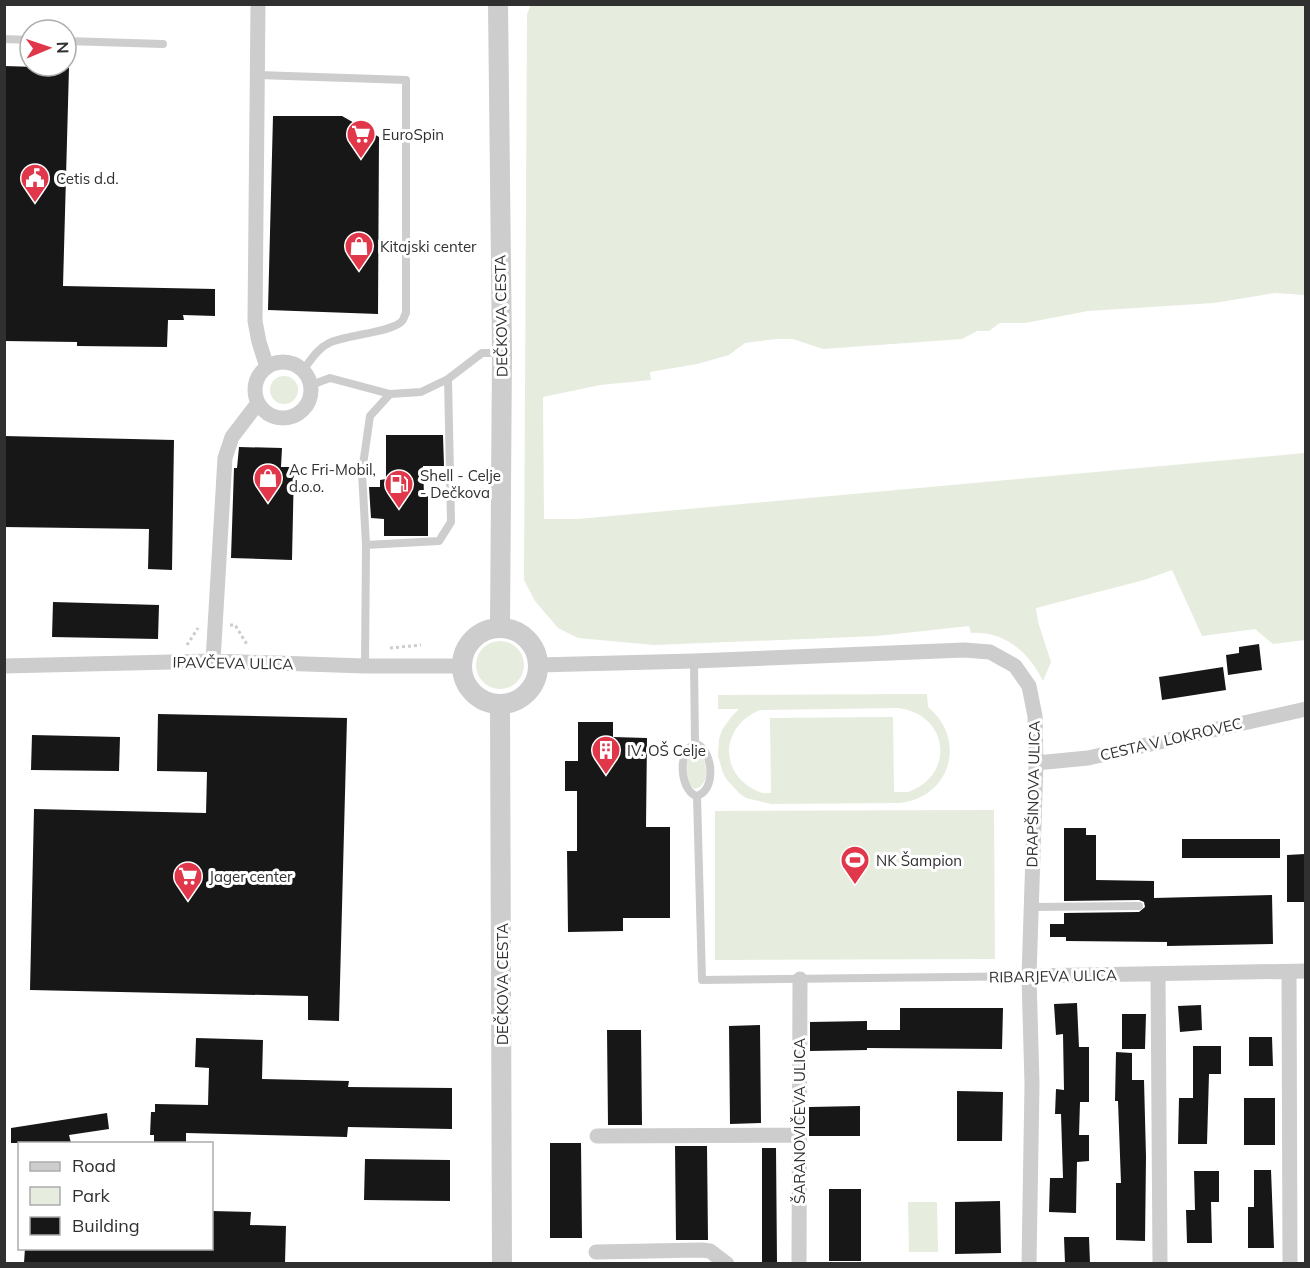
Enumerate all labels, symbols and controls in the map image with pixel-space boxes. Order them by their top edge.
north arrow [18,18,78,78]
text: N [53,41,73,54]
supermarket icon: EuroSpin [345,118,377,160]
place label: EuroSpin [382,125,444,144]
public building icon: Cetis d.d. [19,162,51,204]
place label: Cetis d.d. [56,169,119,188]
shop icon: Kitajski center [343,230,375,272]
place label: Kitajski center [380,237,477,256]
street label: DEČKOVA CESTA [490,255,512,377]
place label: Ac Fri-Mobil, d.o.o. [289,460,376,496]
shop icon: Ac Fri-Mobil, d.o.o. [252,462,284,504]
place label: Shell - Celje - Dečkova [420,466,501,502]
fuel station icon: Shell - Celje - Dečkova [383,468,415,510]
street label: IPAVČEVA ULICA [173,652,293,674]
street label: CESTA V LOKROVEC [1098,713,1244,765]
street label: DRAPŠINOVA ULICA [1022,721,1044,867]
building icon: IV. OŠ Celje [590,734,622,776]
place label: IV. OŠ Celje [627,741,706,760]
sports icon: NK Šampion [839,844,871,886]
place label: NK Šampion [876,851,962,870]
supermarket icon: Jager center [172,860,204,902]
place label: Jager center [209,867,293,886]
street label: DEČKOVA CESTA [493,923,512,1045]
street label: RIBARJEVA ULICA [989,965,1117,987]
street label: ŠARANOVIČEVA ULICA [790,1038,809,1204]
legend [18,1142,213,1250]
text: Road [72,1154,116,1177]
text: Park [72,1184,111,1207]
text: Building [72,1214,140,1237]

